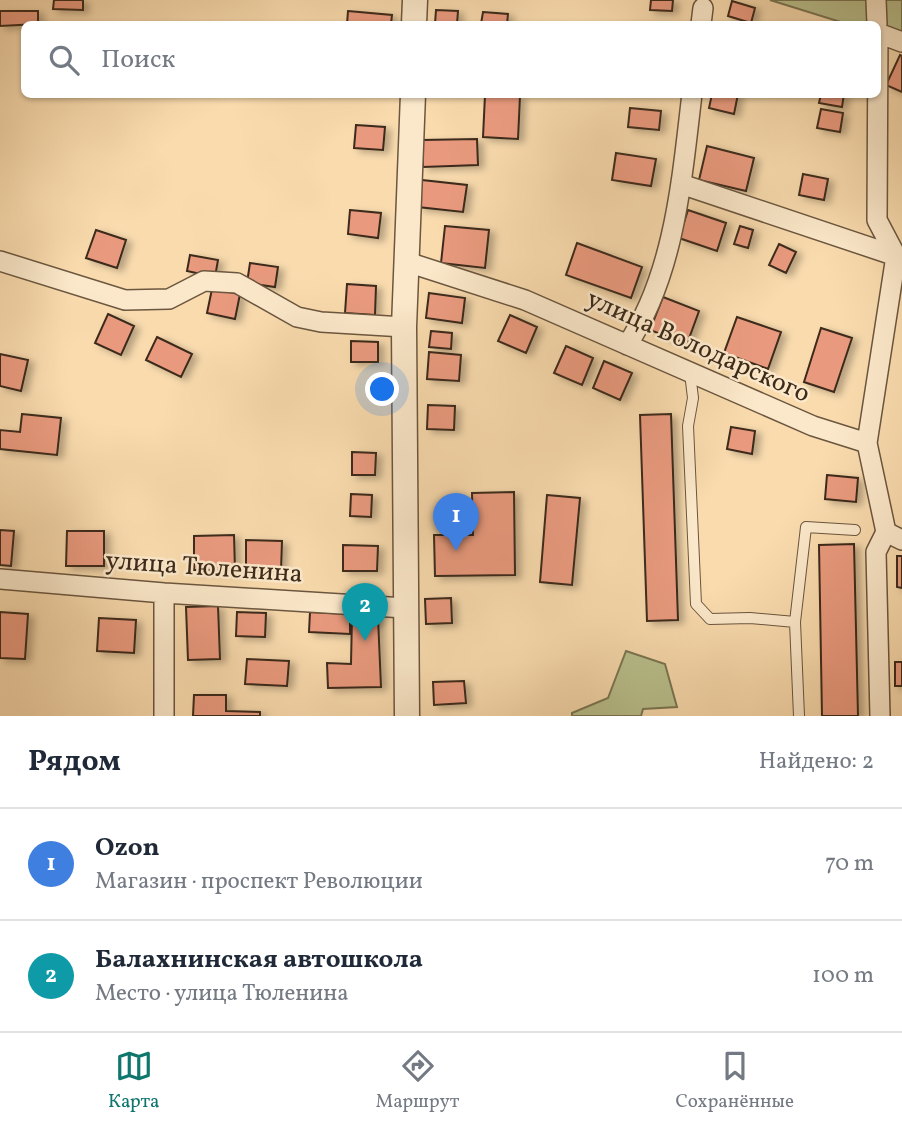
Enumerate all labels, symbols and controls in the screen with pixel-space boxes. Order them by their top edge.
search box [21,21,881,98]
icon: search [45,41,83,79]
text: Поиск [101,42,175,78]
street label: улица Володарского [580,281,816,413]
your location [365,372,399,406]
pin: 1 [433,493,479,551]
street label: улица Тюленина [104,543,304,593]
pin: 2 [342,583,388,641]
text: Рядом [28,741,121,783]
text: Найдено: 2 [759,746,874,778]
text: Ozon [95,830,160,866]
text: 1 [46,848,56,880]
text: 70 m [825,848,874,880]
text: Магазин · проспект Революции [95,866,423,898]
text: Балахнинская автошкола [95,942,423,978]
text: 2 [45,960,57,992]
text: 100 m [812,960,874,992]
text: Место · улица Тюленина [95,978,349,1010]
tab: Карта [108,1047,160,1115]
tab: Маршрут [376,1047,459,1115]
tab: Сохранённые [675,1047,794,1115]

